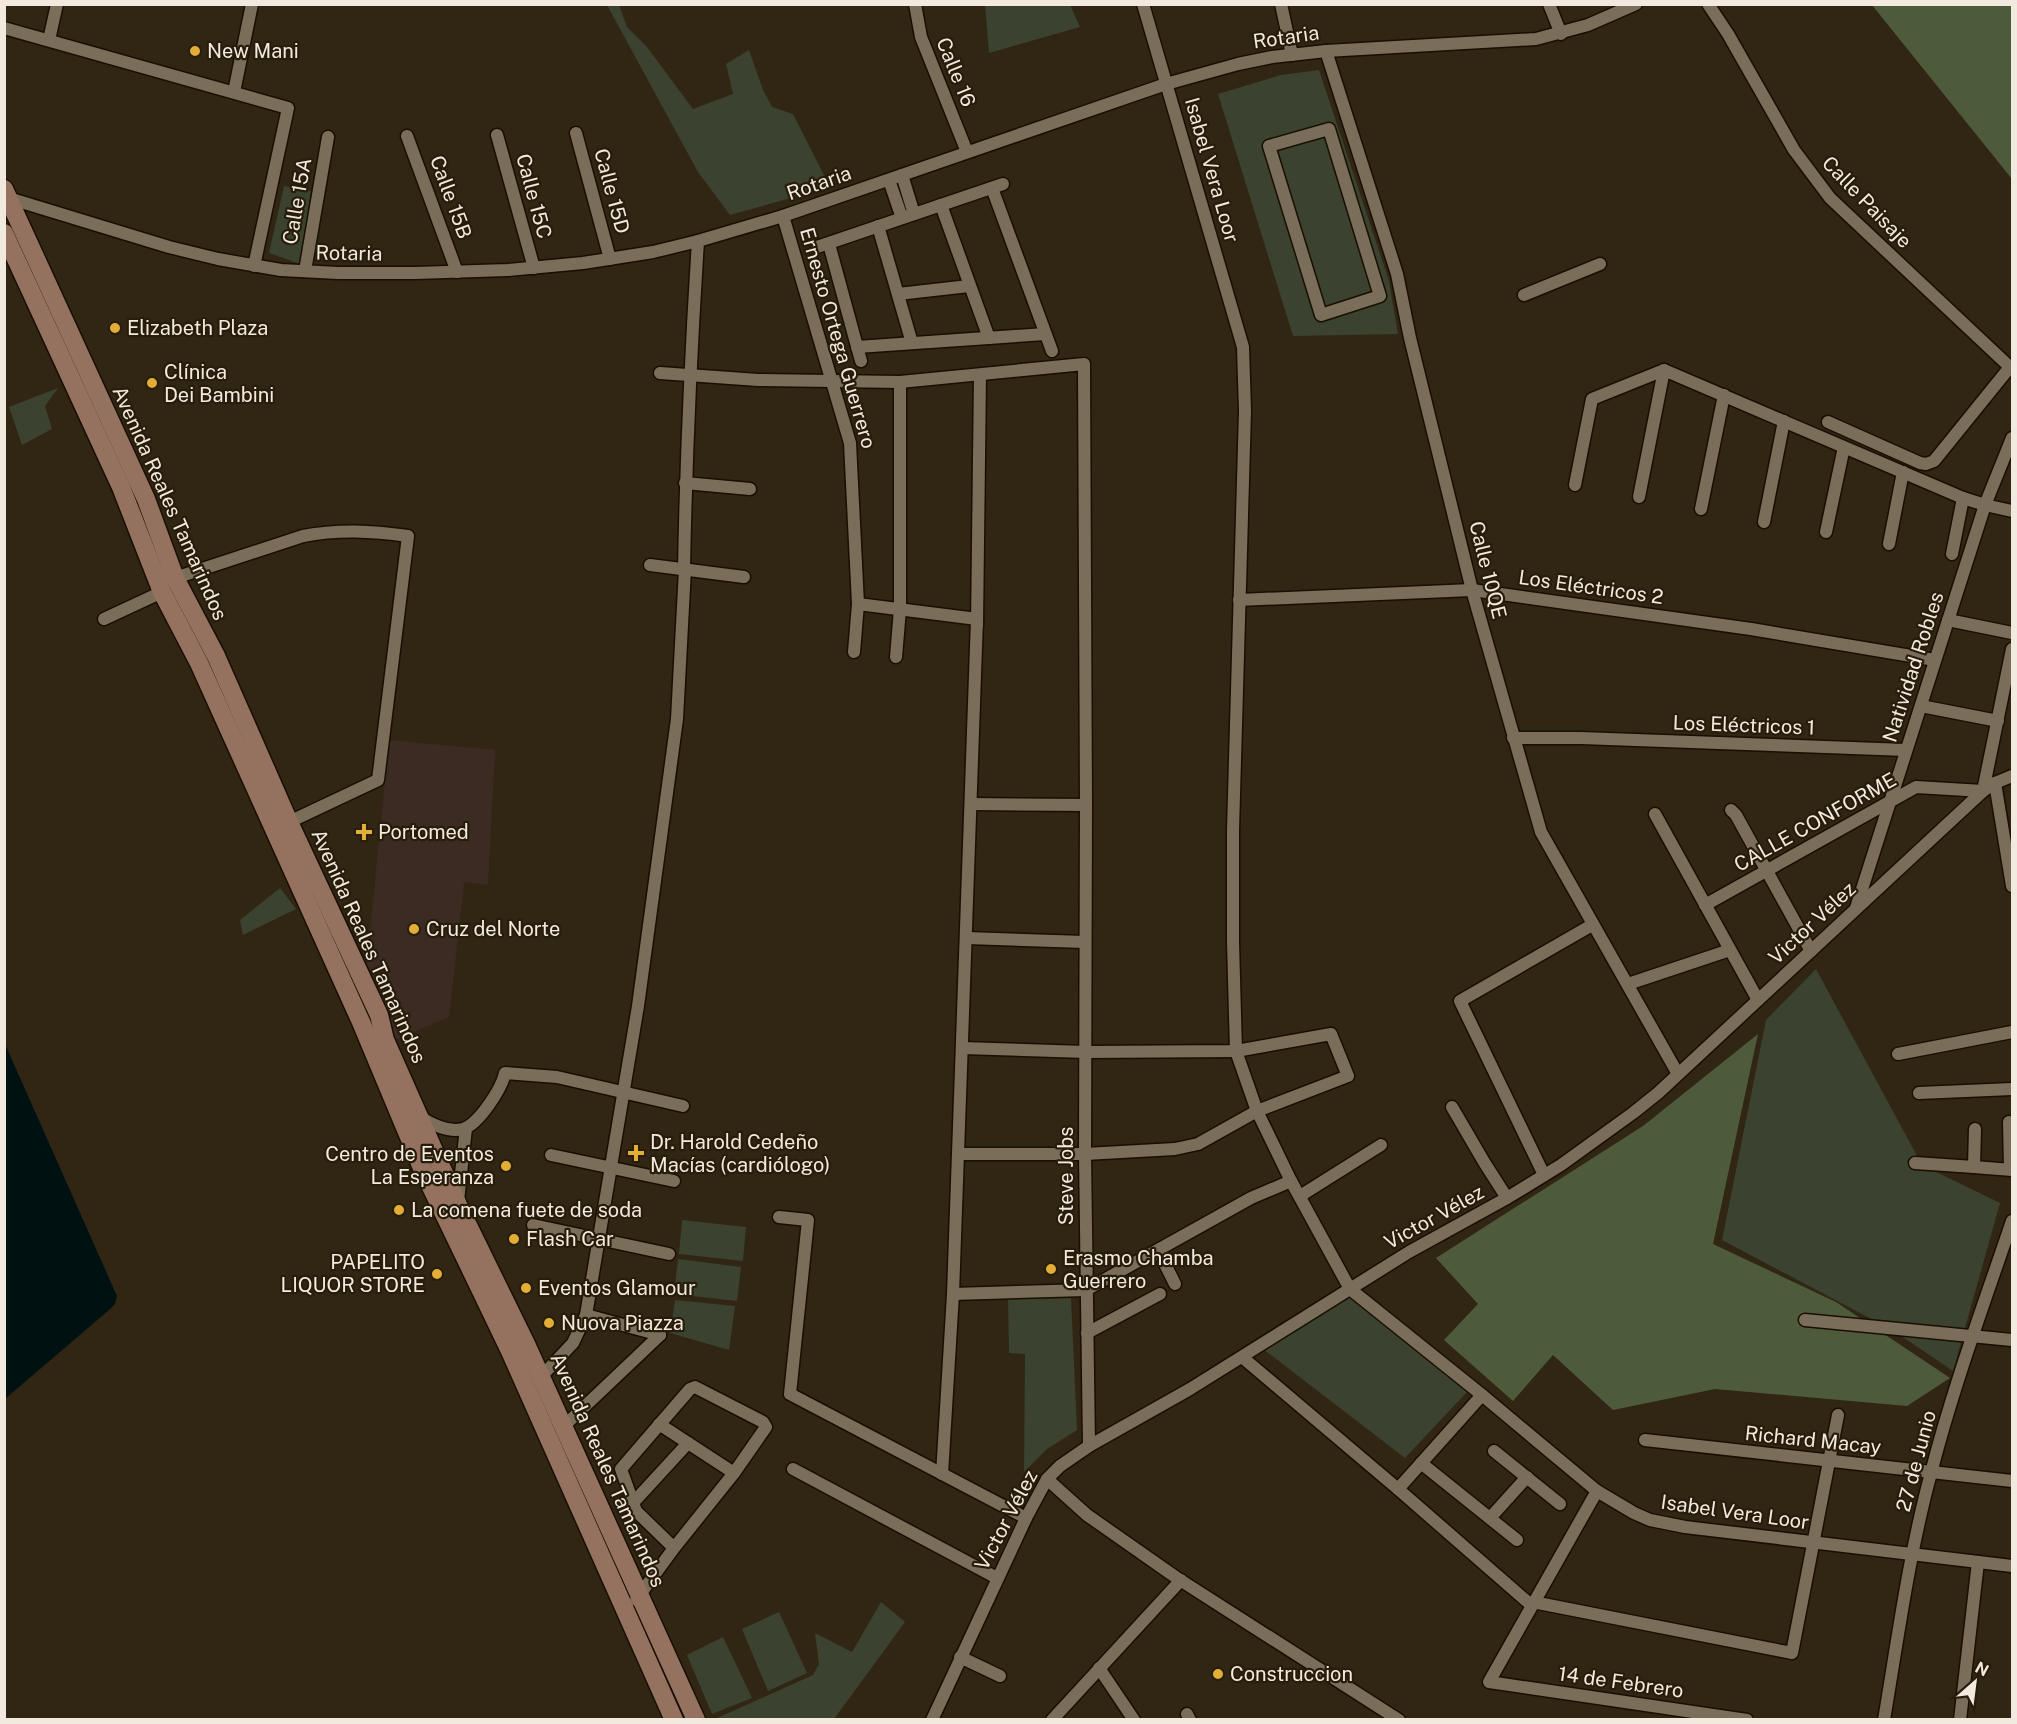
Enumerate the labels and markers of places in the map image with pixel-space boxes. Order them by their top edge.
place label: New Mani [207,39,299,63]
marker: New Mani [188,44,202,58]
place label: Elizabeth Plaza [127,316,268,340]
marker: Elizabeth Plaza [108,321,122,335]
place label: Clínica Dei Bambini [164,360,274,407]
marker: Clínica Dei Bambini [145,376,159,390]
place label: Portomed [378,820,469,844]
marker: Portomed [355,823,373,841]
place label: Cruz del Norte [426,917,560,941]
marker: Cruz del Norte [407,922,421,936]
place label: Dr. Harold Cedeño Macías (cardiólogo) [650,1130,830,1177]
place label: Centro de Eventos La Esperanza [325,1142,494,1189]
marker: Dr. Harold Cedeño Macías (cardiólogo) [627,1144,645,1162]
marker: Centro de Eventos La Esperanza [499,1159,513,1173]
place label: La comena fuete de soda [411,1198,642,1222]
marker: La comena fuete de soda [392,1203,406,1217]
place label: Flash Car [526,1227,614,1251]
marker: Flash Car [507,1232,521,1246]
place label: Erasmo Chamba Guerrero [1063,1246,1214,1293]
place label: PAPELITO LIQUOR STORE [281,1250,425,1297]
marker: Erasmo Chamba Guerrero [1044,1262,1058,1276]
marker: PAPELITO LIQUOR STORE [430,1267,444,1281]
place label: Eventos Glamour [538,1276,696,1300]
marker: Eventos Glamour [519,1281,533,1295]
place label: Nuova Piazza [561,1311,684,1335]
marker: Nuova Piazza [542,1316,556,1330]
place label: Construccion [1230,1662,1353,1686]
marker: Construccion [1211,1667,1225,1681]

